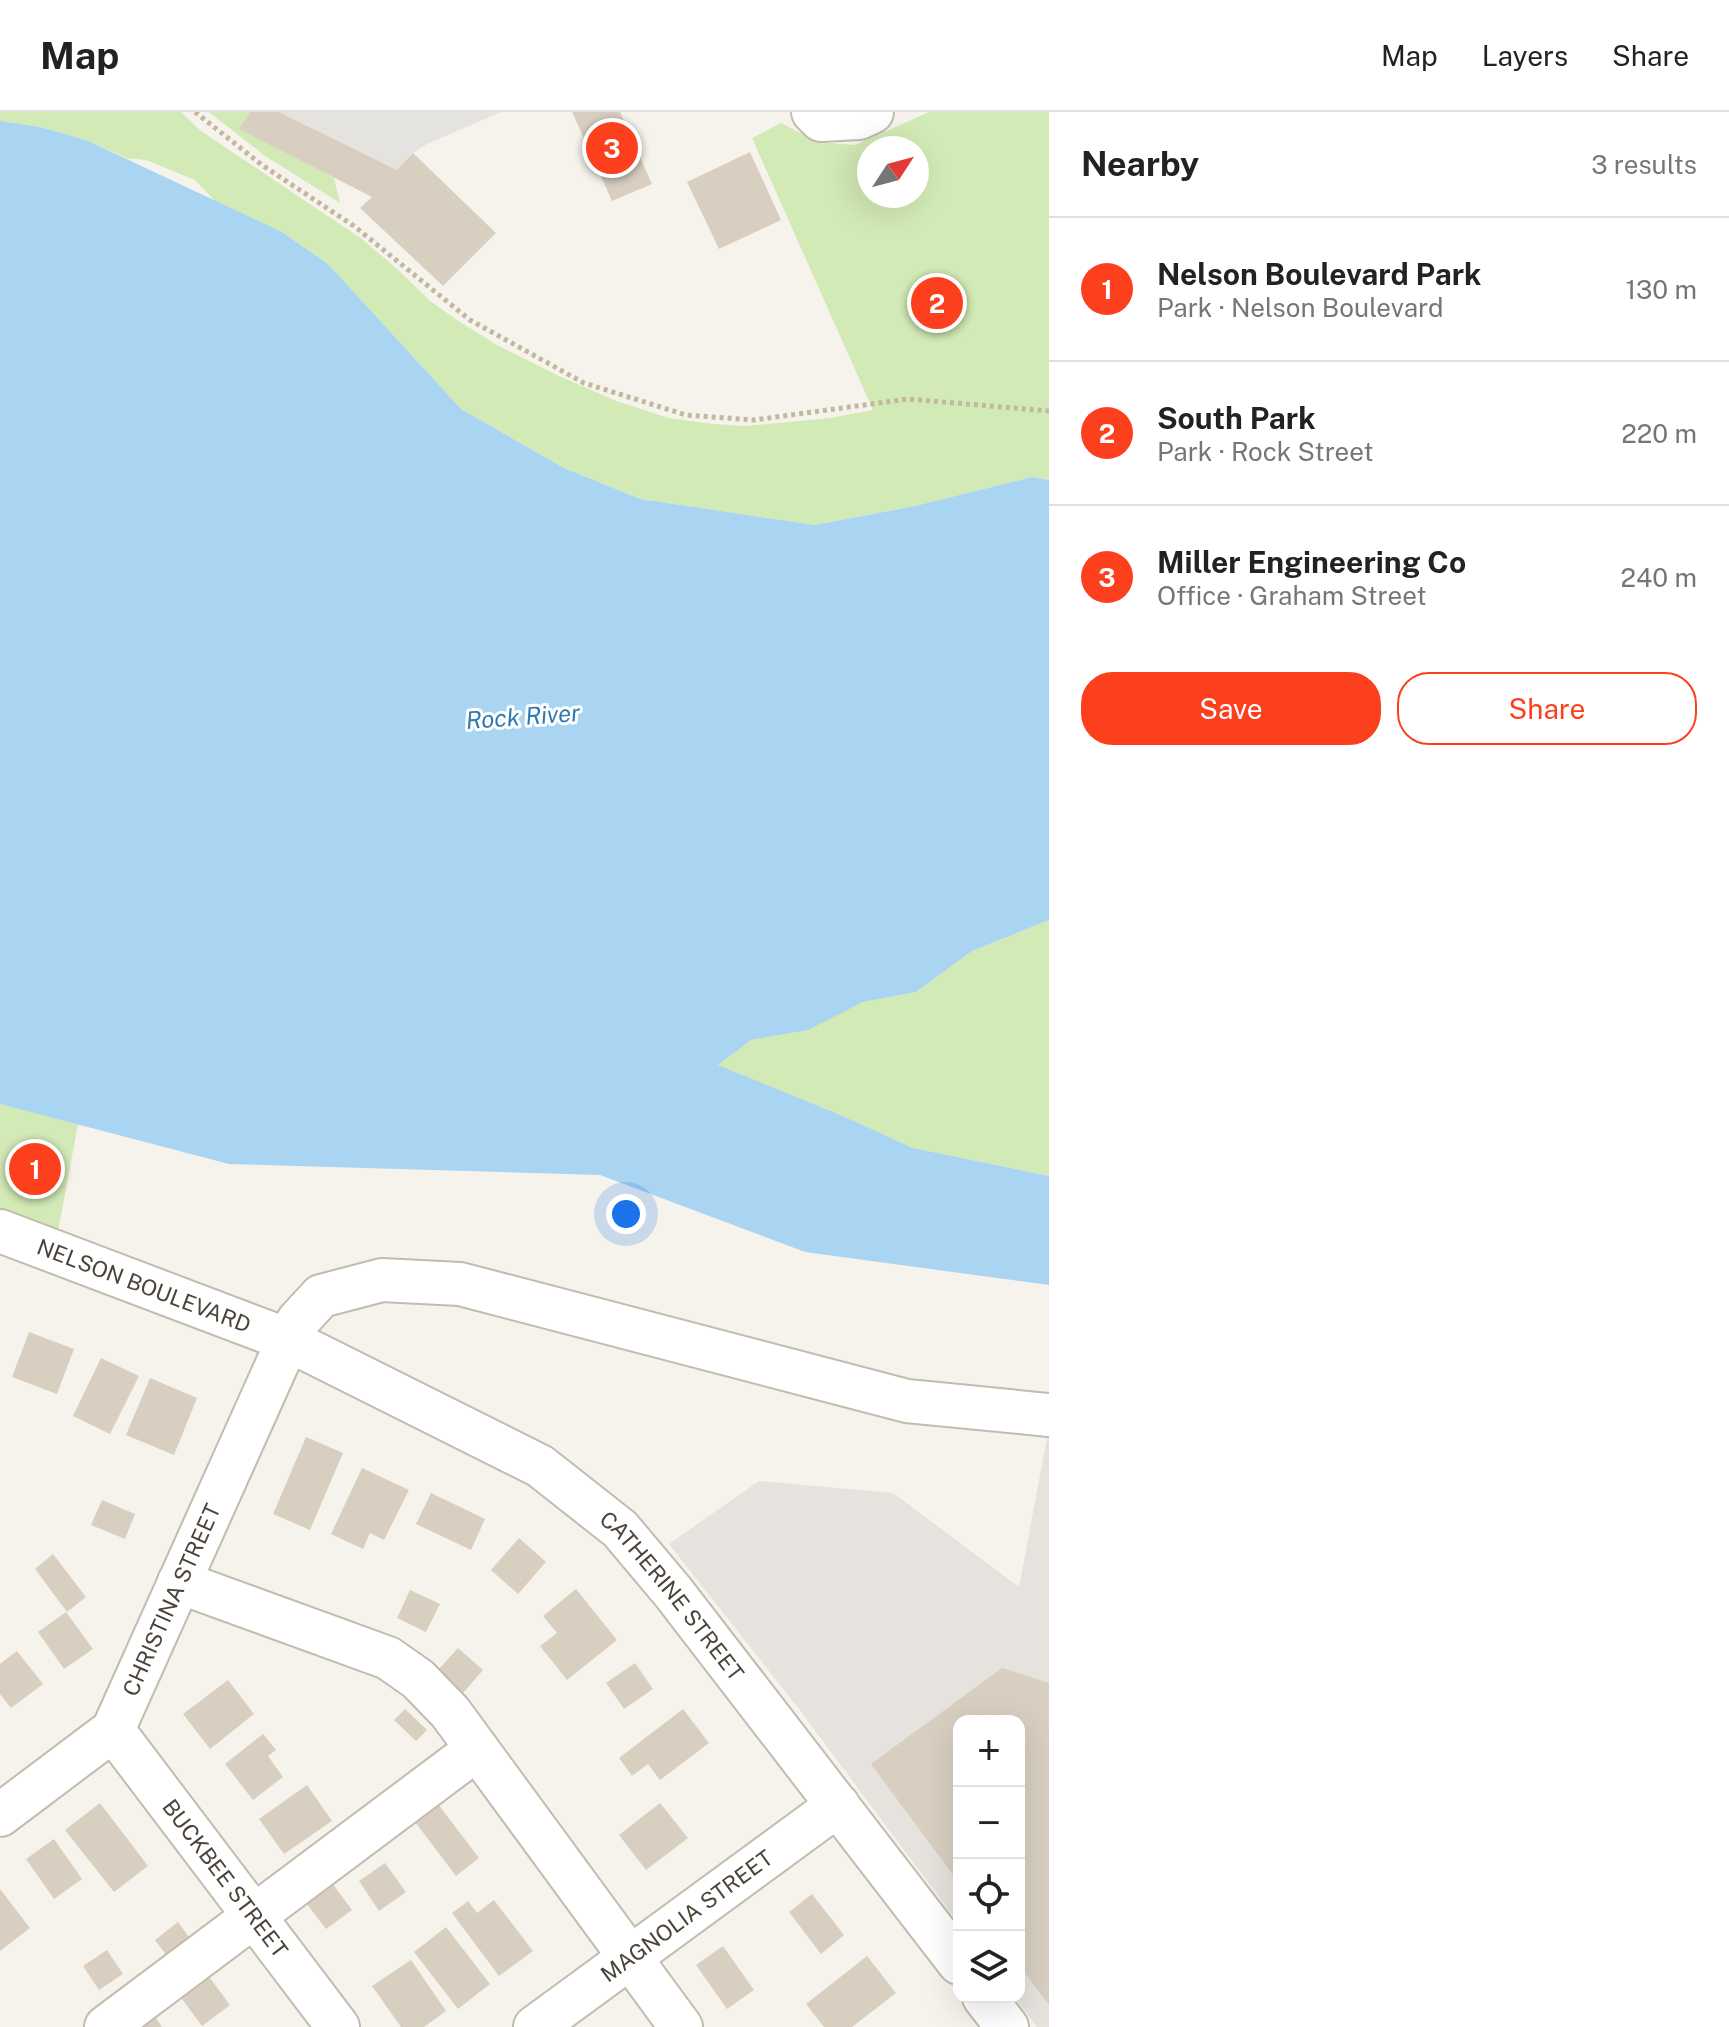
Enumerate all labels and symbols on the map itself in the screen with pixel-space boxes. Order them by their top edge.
pin: 3 [586,118,638,178]
north arrow [857,136,929,208]
pin: 2 [911,273,963,333]
water label: Rock River [465,698,582,734]
pin: 1 [9,1139,61,1199]
your location [606,1194,646,1234]
street label: NELSON BOULEVARD [34,1233,255,1338]
street label: CHRISTINA STREET [117,1500,226,1700]
street label: CATHERINE STREET [595,1505,749,1686]
street label: BUCKBEE STREET [157,1794,293,1962]
street label: MAGNOLIA STREET [596,1844,778,1987]

